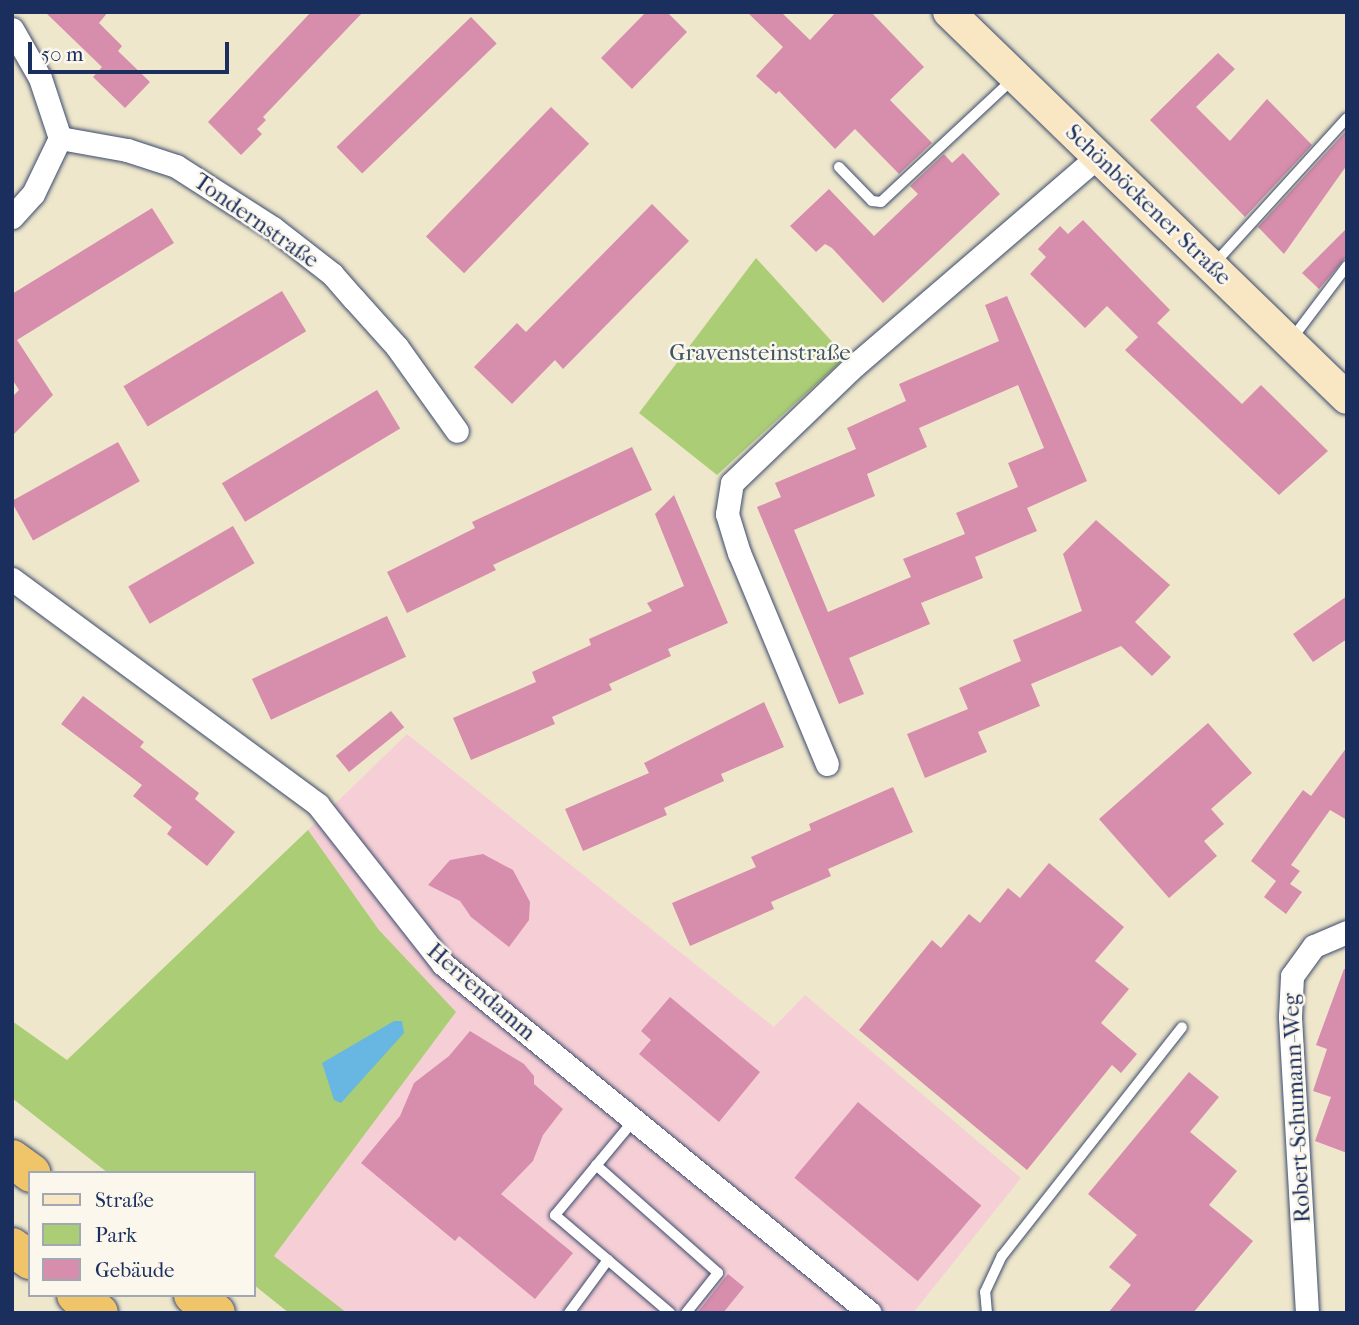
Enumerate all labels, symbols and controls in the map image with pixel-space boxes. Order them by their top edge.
scale bar [32,28,233,72]
text: 50 m [41,42,84,66]
street label: Schönböckener Straße [1059,119,1237,291]
street label: Tondernstraße [188,168,324,274]
park label: Gravensteinstraße [669,339,851,367]
street label: Herrendamm [421,937,541,1047]
street label: Robert-Schumann-Weg [1277,992,1317,1224]
legend [28,1171,256,1297]
text: Straße [95,1188,154,1212]
text: Park [95,1223,137,1247]
text: Gebäude [95,1258,175,1282]

